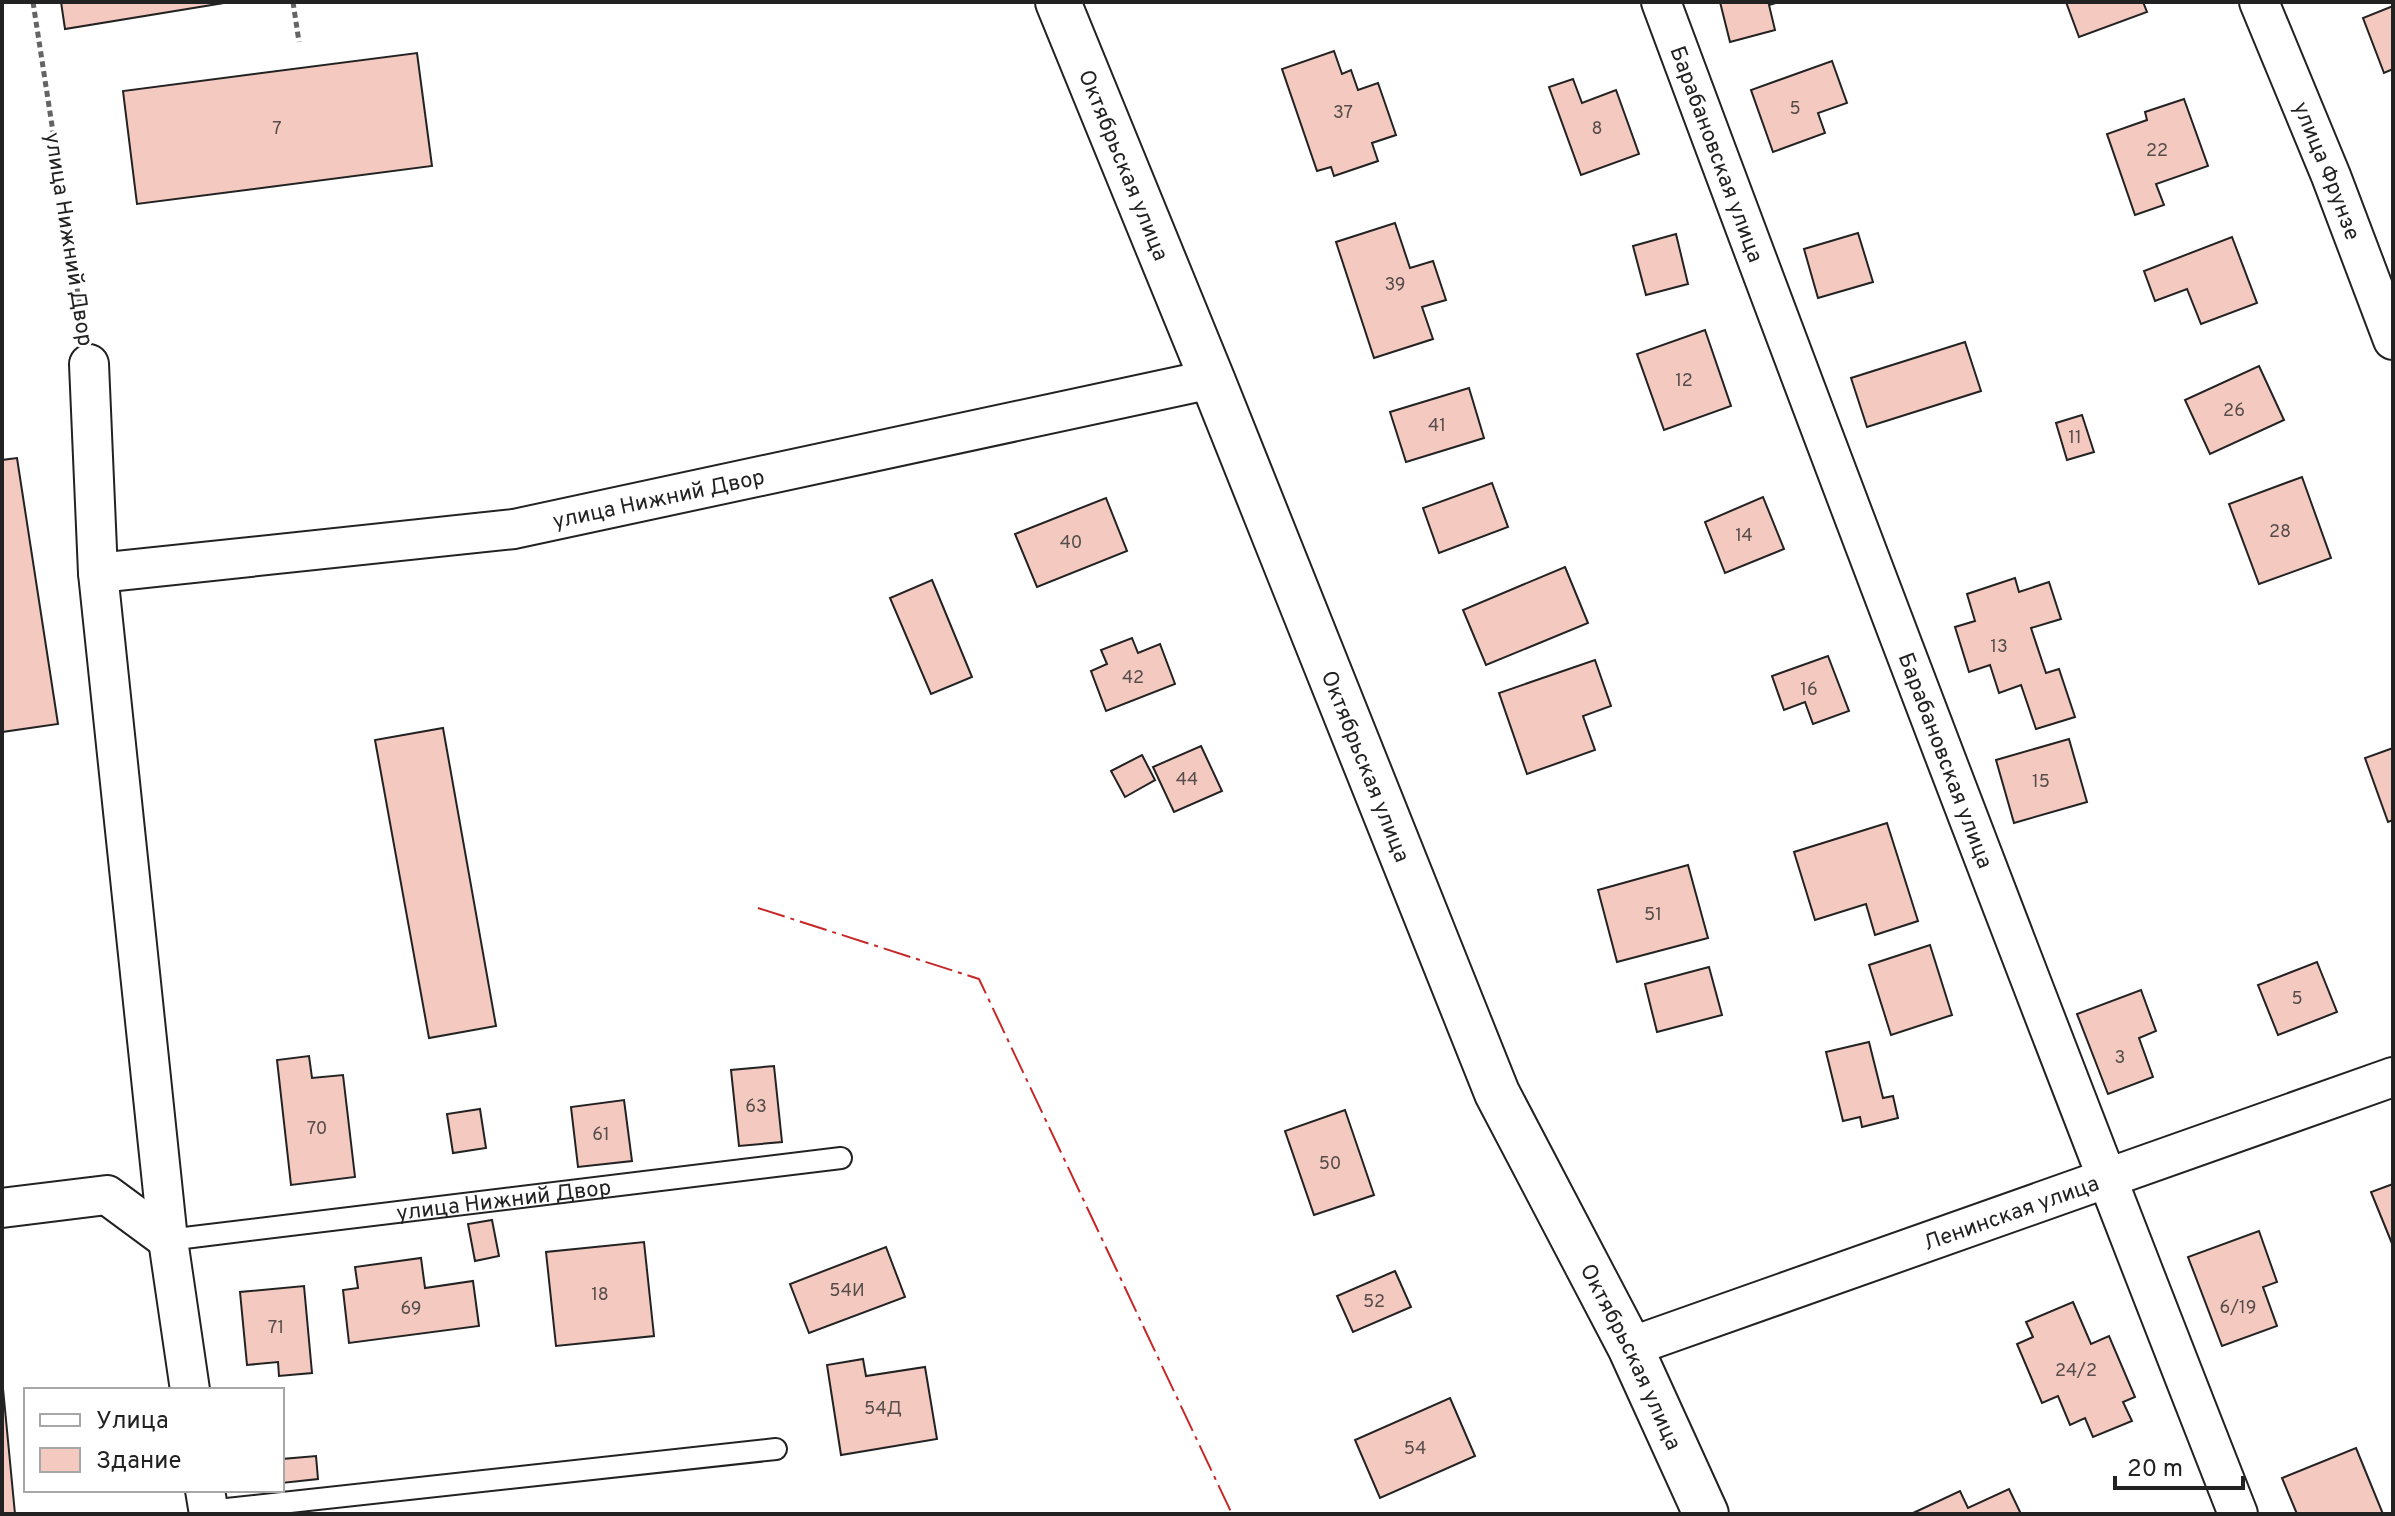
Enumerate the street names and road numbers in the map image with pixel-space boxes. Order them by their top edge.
street label: Барабановская улица [1663,43,1768,267]
street label: Октябрьская улица [1071,66,1173,265]
street label: улица Фрунзе [2286,98,2365,244]
street label: улица Нижний Двор [37,131,98,348]
street label: улица Нижний Двор [550,465,767,536]
street label: Барабановская улица [1891,649,1997,873]
street label: Октябрьская улица [1314,667,1415,867]
street label: Ленинская улица [1920,1171,2103,1258]
street label: улица Нижний Двор [395,1175,613,1228]
street label: Октябрьская улица [1573,1260,1686,1455]

